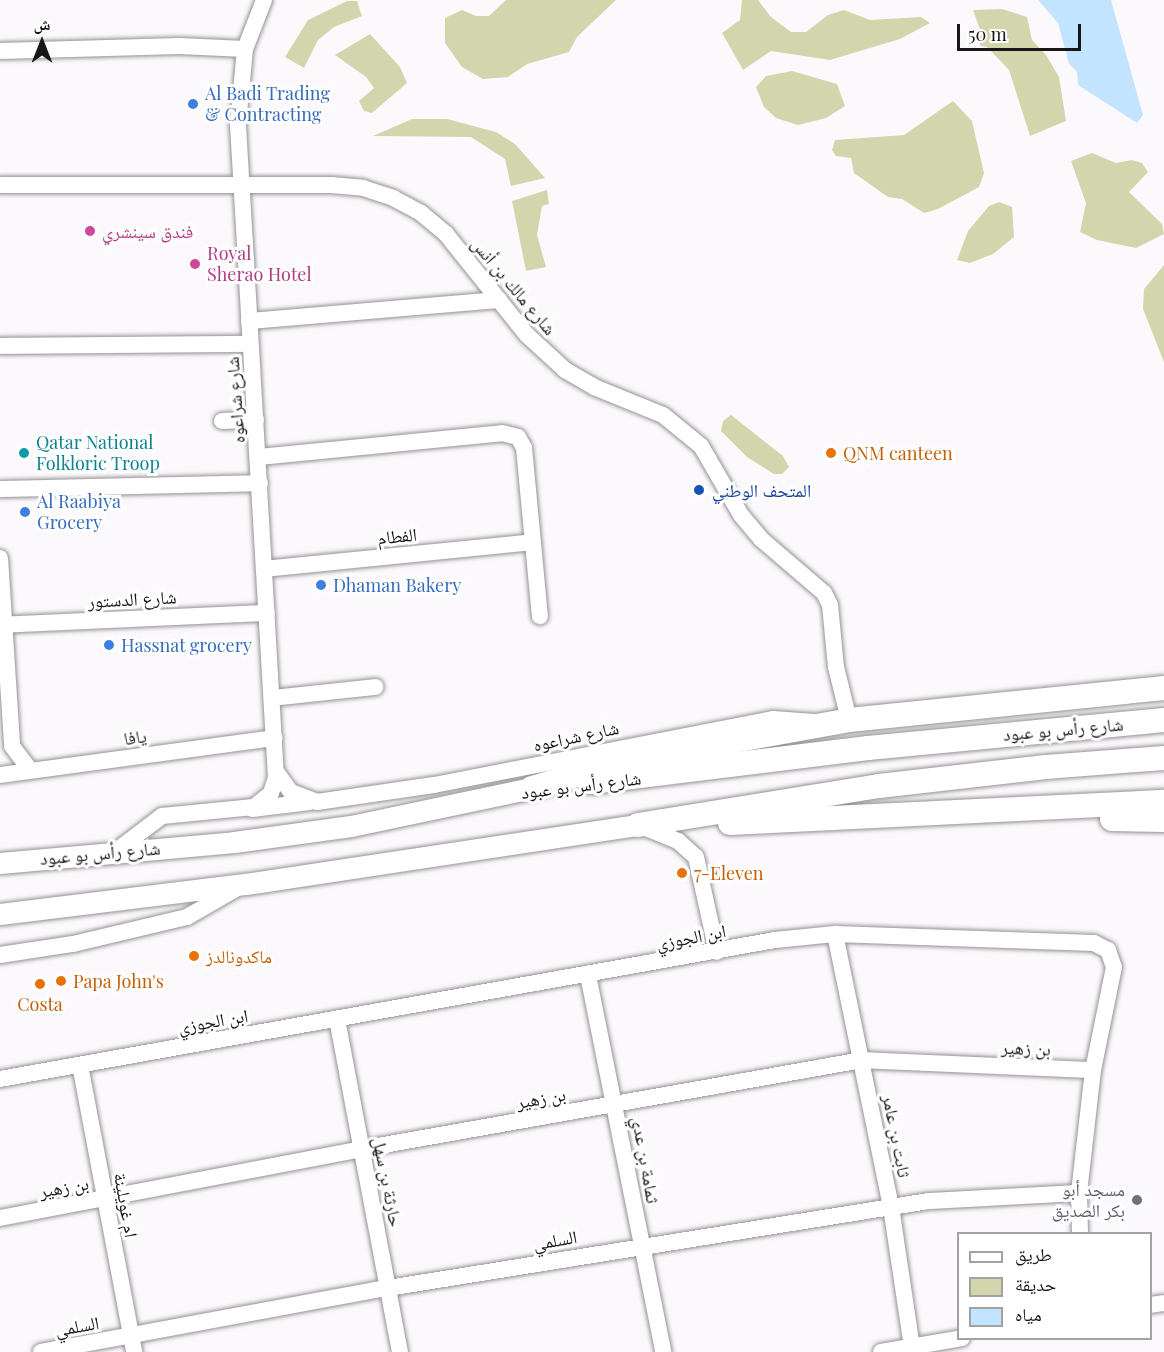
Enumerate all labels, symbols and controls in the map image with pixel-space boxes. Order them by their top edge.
north arrow [12,12,72,72]
scale bar [960,12,1084,50]
text: ش [34,13,50,34]
text: 50 m [968,22,1007,46]
place label: Al Badi Trading & Contracting [205,83,330,125]
marker: Al Badi Trading & Contracting [186,97,200,111]
place label: فندق سينشري [102,220,193,242]
marker: فندق سينشري [83,224,97,238]
street label: شارع مالك بن أنس [467,233,561,339]
place label: Royal Sherao Hotel [207,243,312,286]
marker: Royal Sherao Hotel [188,257,202,271]
street label: شارع شراعوه [221,356,249,444]
place label: Qatar National Folkloric Troop [36,432,160,474]
place label: QNM canteen [843,442,953,464]
marker: Qatar National Folkloric Troop [17,446,31,460]
marker: QNM canteen [824,446,838,460]
place label: المتحف الوطني [712,479,811,501]
marker: المتحف الوطني [690,481,708,499]
place label: Al Raabiya Grocery [37,491,121,534]
marker: Al Raabiya Grocery [18,505,32,519]
street label: الفطام [376,523,418,549]
place label: Dhaman Bakery [333,574,461,596]
marker: Dhaman Bakery [314,578,328,592]
street label: شارع الدستور [87,586,177,612]
place label: Hassnat grocery [121,634,252,656]
marker: Hassnat grocery [102,638,116,652]
street label: شارع رأس بو عبود [1002,713,1124,745]
street label: شارع شراعوه [531,716,621,756]
street label: يافا [122,725,148,749]
street label: شارع رأس بو عبود [520,767,642,803]
street label: شارع رأس بو عبود [39,837,161,869]
place label: 7-Eleven [694,862,764,884]
marker: 7-Eleven [675,866,689,880]
street label: ابن الجوزي [654,920,728,954]
place label: ماكدونالدز [206,945,272,967]
marker: ماكدونالدز [187,949,201,963]
place label: Papa John's [73,970,164,992]
marker: Papa John's [54,974,68,988]
marker: Costa [33,977,47,991]
place label: Costa [17,993,63,1015]
street label: ابن الجوزي [176,1004,250,1038]
street label: بن زهير [1001,1036,1051,1060]
street label: بن زهير [515,1083,567,1113]
street label: ثابت بن عامر [878,1093,916,1179]
street label: ثمامة بن عدي [628,1115,664,1205]
street label: حارثة بن سهل [369,1135,407,1229]
street label: ام غويلينة [110,1171,142,1239]
street label: بن زهير [38,1172,90,1202]
place label: مسجد أبو بكر الصديق [1052,1179,1125,1222]
marker: مسجد أبو بكر الصديق [1130,1193,1144,1207]
street label: السلمي [531,1226,579,1254]
legend [957,1232,1152,1340]
text: طريق [1015,1242,1052,1266]
text: حديقة [1015,1272,1056,1296]
text: مياه [1015,1302,1042,1326]
street label: السلمي [53,1312,101,1340]

